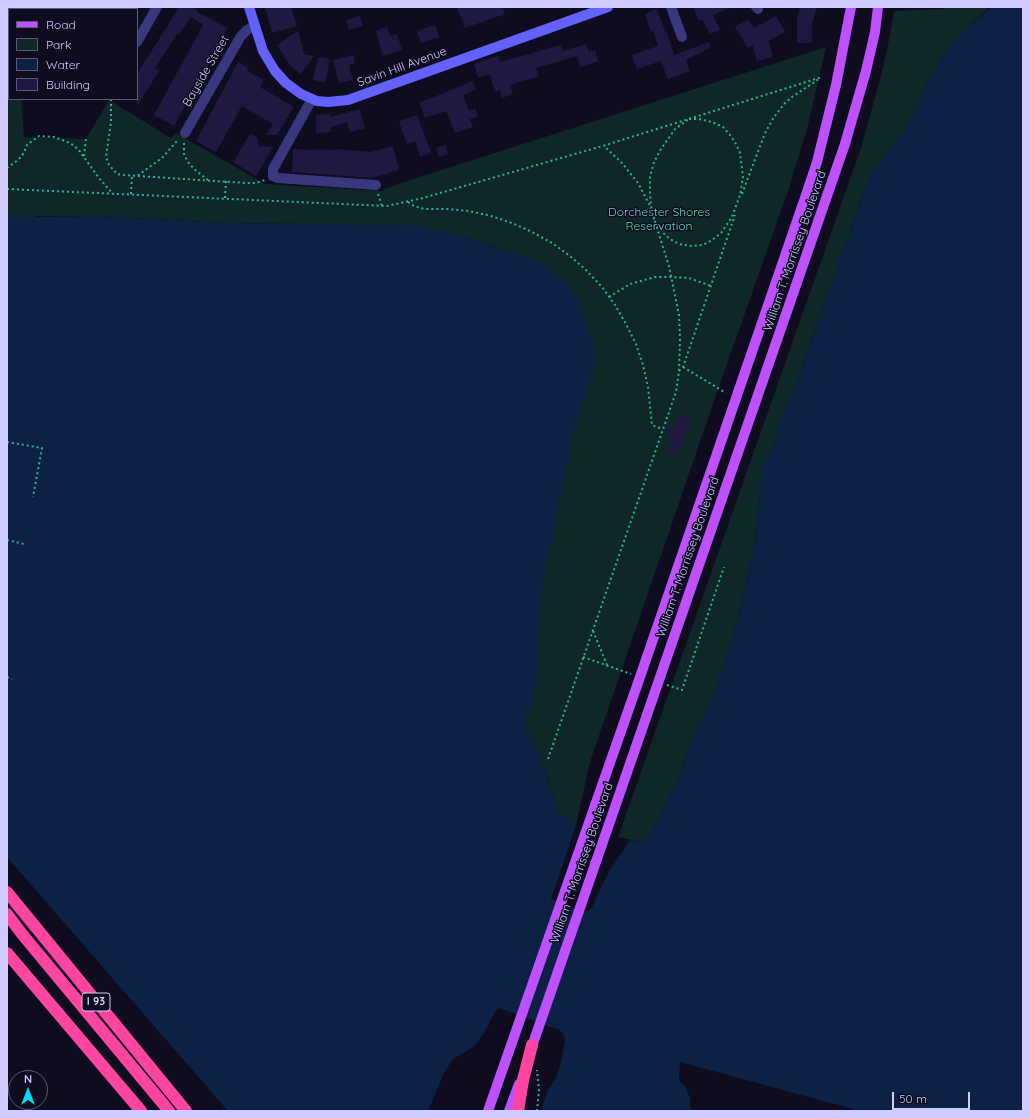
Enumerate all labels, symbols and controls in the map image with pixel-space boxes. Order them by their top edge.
legend [8,8,138,100]
text: Road [46,17,76,32]
street label: Bayside Street [180,33,232,109]
text: Park [46,37,71,52]
street label: Savin Hill Avenue [355,44,449,90]
text: Water [46,57,80,72]
text: Building [46,77,90,92]
street label: William T. Morrissey Boulevard [761,169,829,333]
park label: Dorchester Shores Reservation [608,205,710,233]
street label: William T. Morrissey Boulevard [654,475,722,639]
street label: William T. Morrissey Boulevard [548,781,616,945]
road number: I 93 [82,993,110,1011]
north arrow [8,1070,48,1110]
text: N [24,1072,32,1086]
scale bar [894,1084,972,1110]
text: 50 m [899,1091,927,1106]

